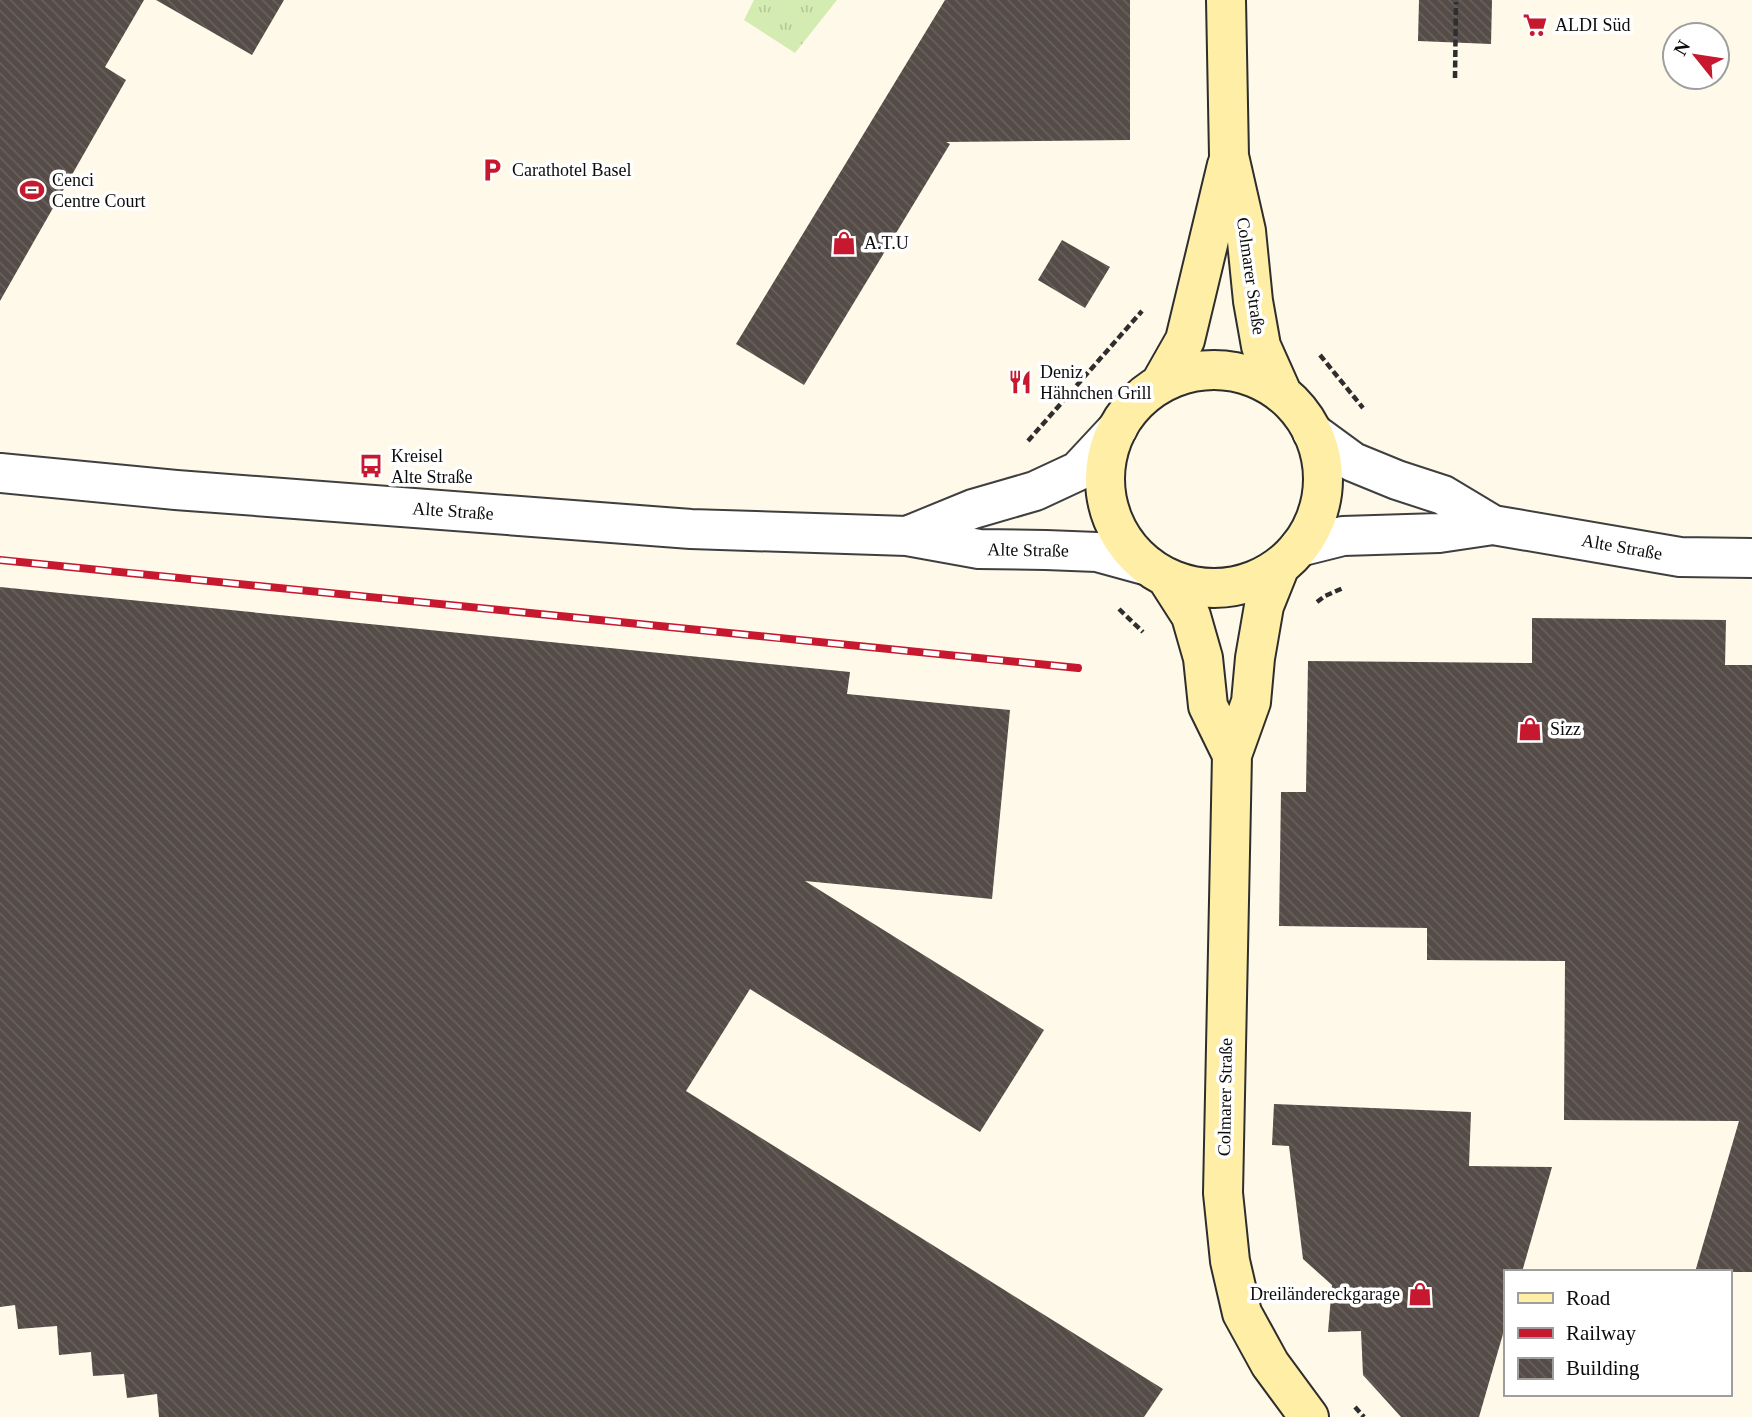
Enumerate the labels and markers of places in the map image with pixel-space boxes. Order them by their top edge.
supermarket icon: ALDI Süd [1521,11,1549,39]
place label: ALDI Süd [1555,15,1631,35]
parking icon: Carathotel Basel [478,156,506,184]
place label: Carathotel Basel [512,160,631,180]
place label: Cenci Centre Court [52,170,145,211]
sports icon: Cenci Centre Court [18,176,46,204]
shop icon: A.T.U [830,229,858,257]
place label: A.T.U [864,233,909,253]
place label: Deniz Hähnchen Grill [1040,362,1151,403]
restaurant icon: Deniz Hähnchen Grill [1006,368,1034,396]
place label: Kreisel Alte Straße [391,446,472,487]
bus stop icon: Kreisel Alte Straße [357,452,385,480]
shop icon: Sizz [1516,715,1544,743]
place label: Sizz [1550,719,1581,739]
shop icon: Dreiländereckgarage [1406,1280,1434,1308]
place label: Dreiländereckgarage [1250,1284,1400,1304]

